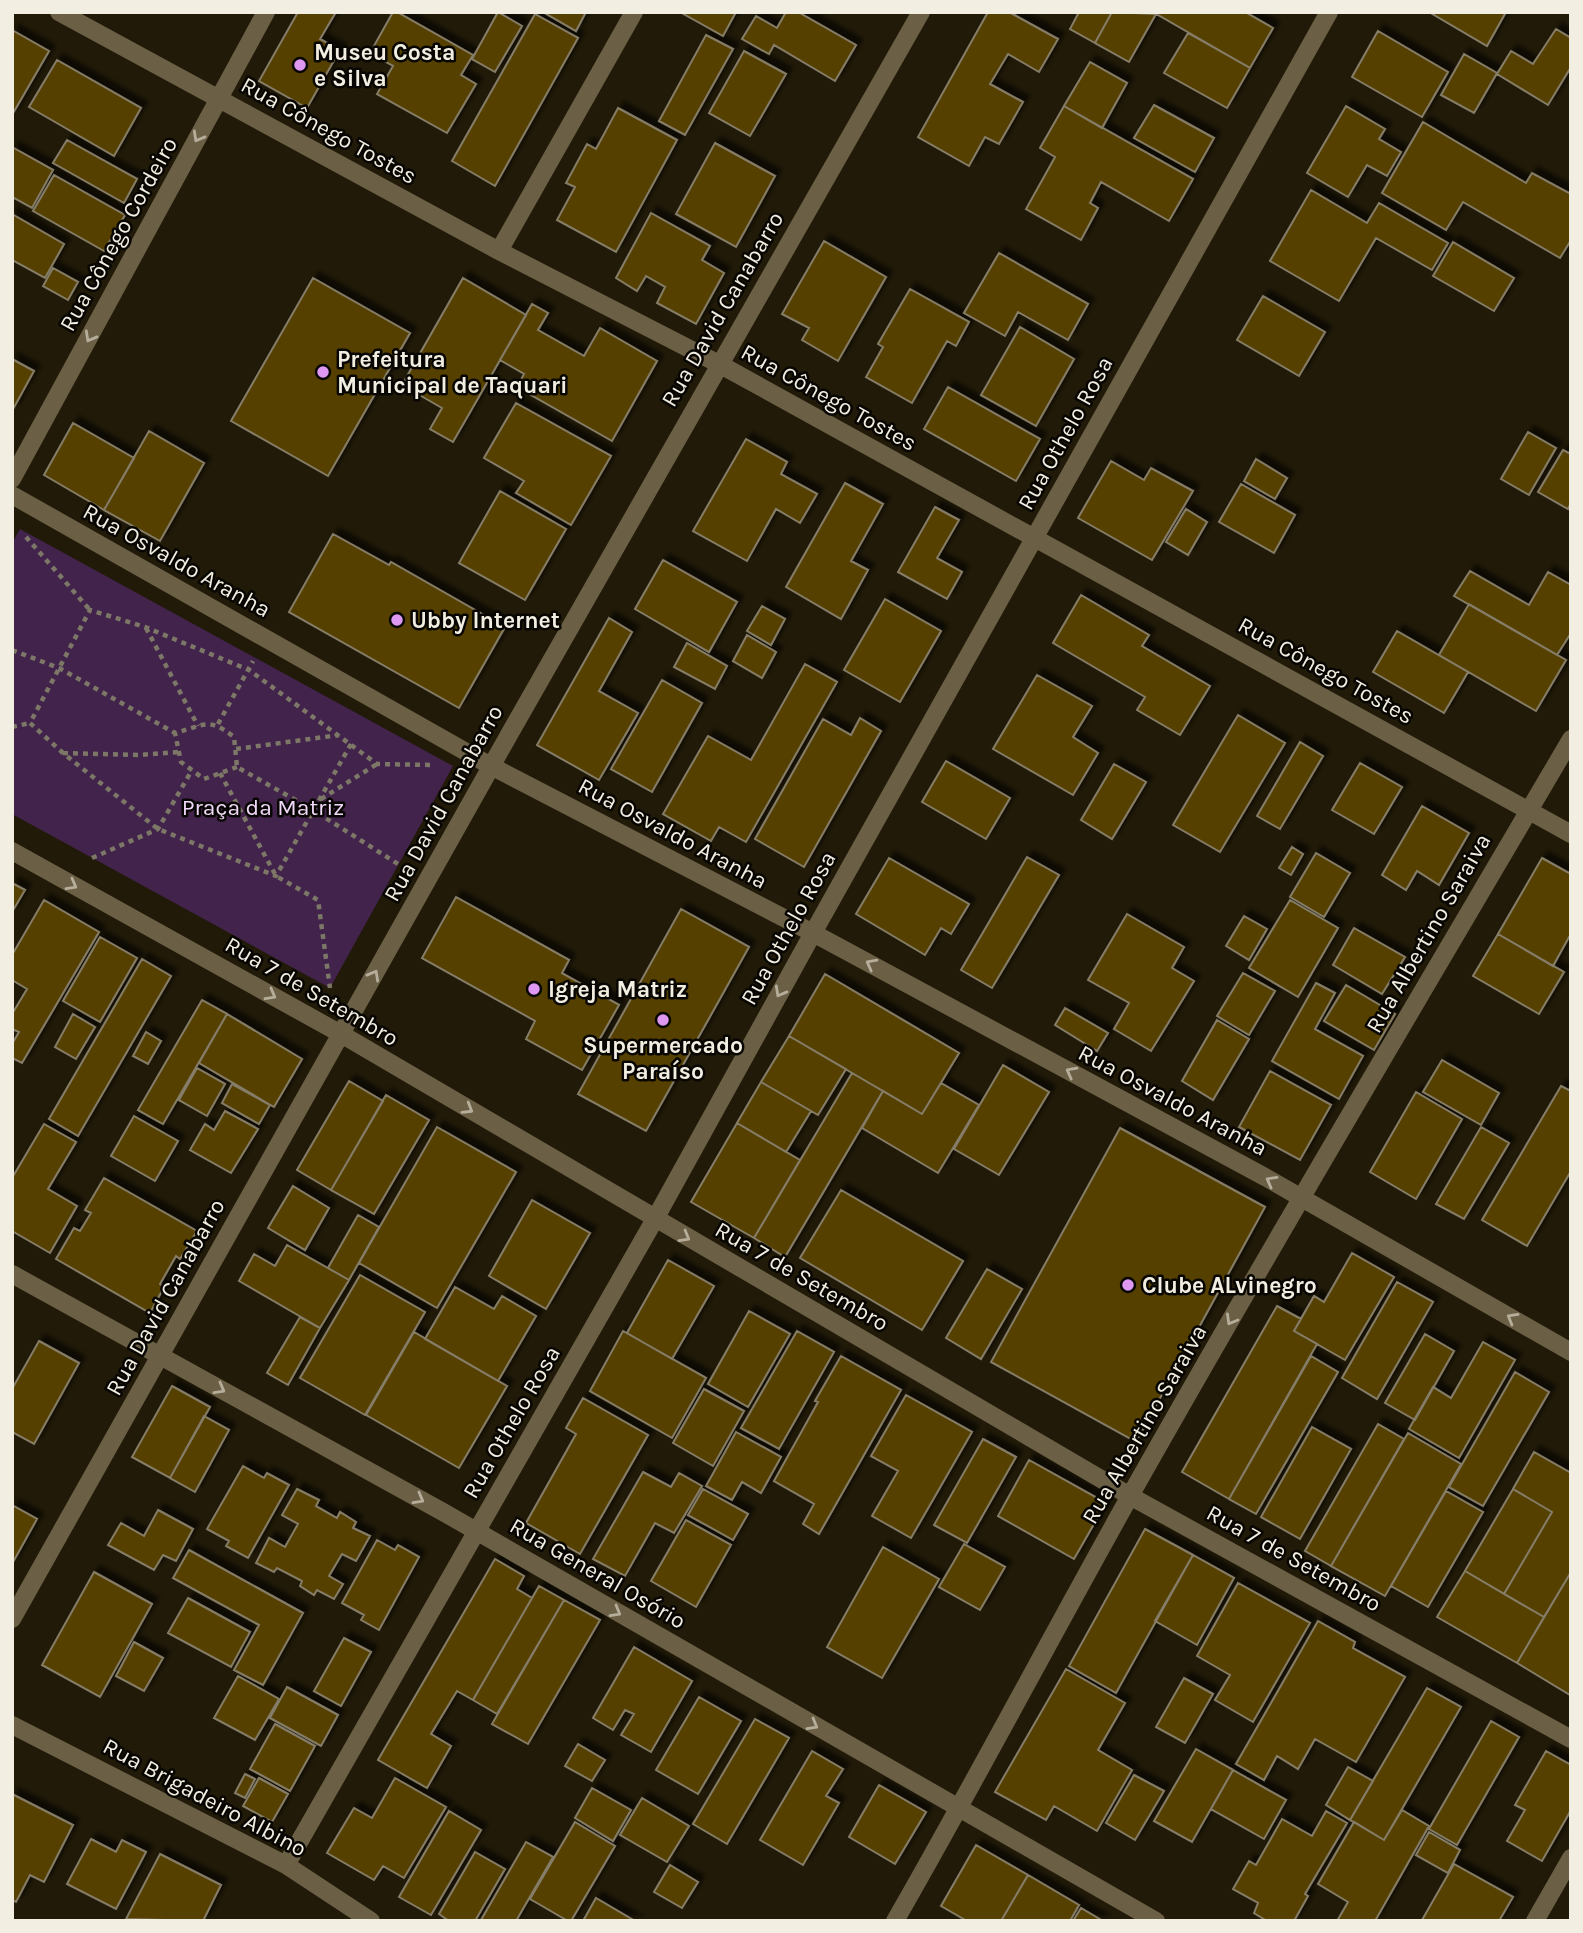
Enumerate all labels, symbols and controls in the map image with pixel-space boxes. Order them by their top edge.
place label: Museu Costa e Silva [314,39,455,92]
marker: Museu Costa e Silva [292,57,308,73]
street label: Rua Cônego Tostes [236,71,421,190]
one-way arrow [193,130,207,142]
street label: Rua Cônego Cordeiro [54,133,183,336]
street label: Rua David Canabarro [656,207,789,411]
one-way arrow [85,329,98,342]
street label: Rua Cônego Tostes [736,338,921,457]
place label: Prefeitura Municipal de Taquari [337,346,568,399]
street label: Rua Othelo Rosa [1012,352,1119,515]
marker: Prefeitura Municipal de Taquari [315,364,331,380]
street label: Rua Osvaldo Aranha [78,498,275,623]
place label: Ubby Internet [411,607,560,634]
street label: Rua Cônego Tostes [1233,611,1418,730]
marker: Ubby Internet [389,612,405,628]
street label: Rua David Canabarro [378,700,509,906]
street label: Rua Osvaldo Aranha [574,772,772,895]
park label: Praça da Matriz [182,794,344,821]
street label: Rua Albertino Saraiva [1360,829,1497,1038]
street label: Rua Othelo Rosa [735,847,842,1010]
one-way arrow [65,876,77,890]
street label: Rua 7 de Setembro [220,931,403,1052]
one-way arrow [866,959,878,972]
one-way arrow [366,969,379,982]
place label: Igreja Matriz [548,976,687,1003]
marker: Igreja Matriz [526,981,542,997]
one-way arrow [775,985,788,998]
one-way arrow [263,987,276,1000]
marker: Supermercado Paraíso [655,1012,671,1028]
place label: Supermercado Paraíso [583,1032,743,1085]
street label: Rua Osvaldo Aranha [1074,1039,1272,1162]
one-way arrow [1066,1067,1078,1081]
one-way arrow [460,1101,473,1114]
one-way arrow [1266,1176,1279,1189]
street label: Rua David Canabarro [100,1194,231,1400]
street label: Rua 7 de Setembro [710,1216,893,1337]
one-way arrow [677,1228,690,1241]
place label: Clube ALvinegro [1142,1272,1317,1299]
marker: Clube ALvinegro [1120,1277,1136,1293]
one-way arrow [1226,1313,1239,1326]
one-way arrow [1506,1313,1519,1326]
street label: Rua Albertino Saraiva [1076,1320,1213,1529]
street label: Rua Othelo Rosa [457,1341,566,1503]
one-way arrow [213,1380,225,1394]
one-way arrow [412,1491,424,1504]
street label: Rua 7 de Setembro [1202,1499,1386,1618]
street label: Rua General Osório [505,1512,690,1635]
one-way arrow [609,1604,622,1617]
one-way arrow [806,1717,819,1730]
street label: Rua Brigadeiro Albino [98,1732,311,1863]

